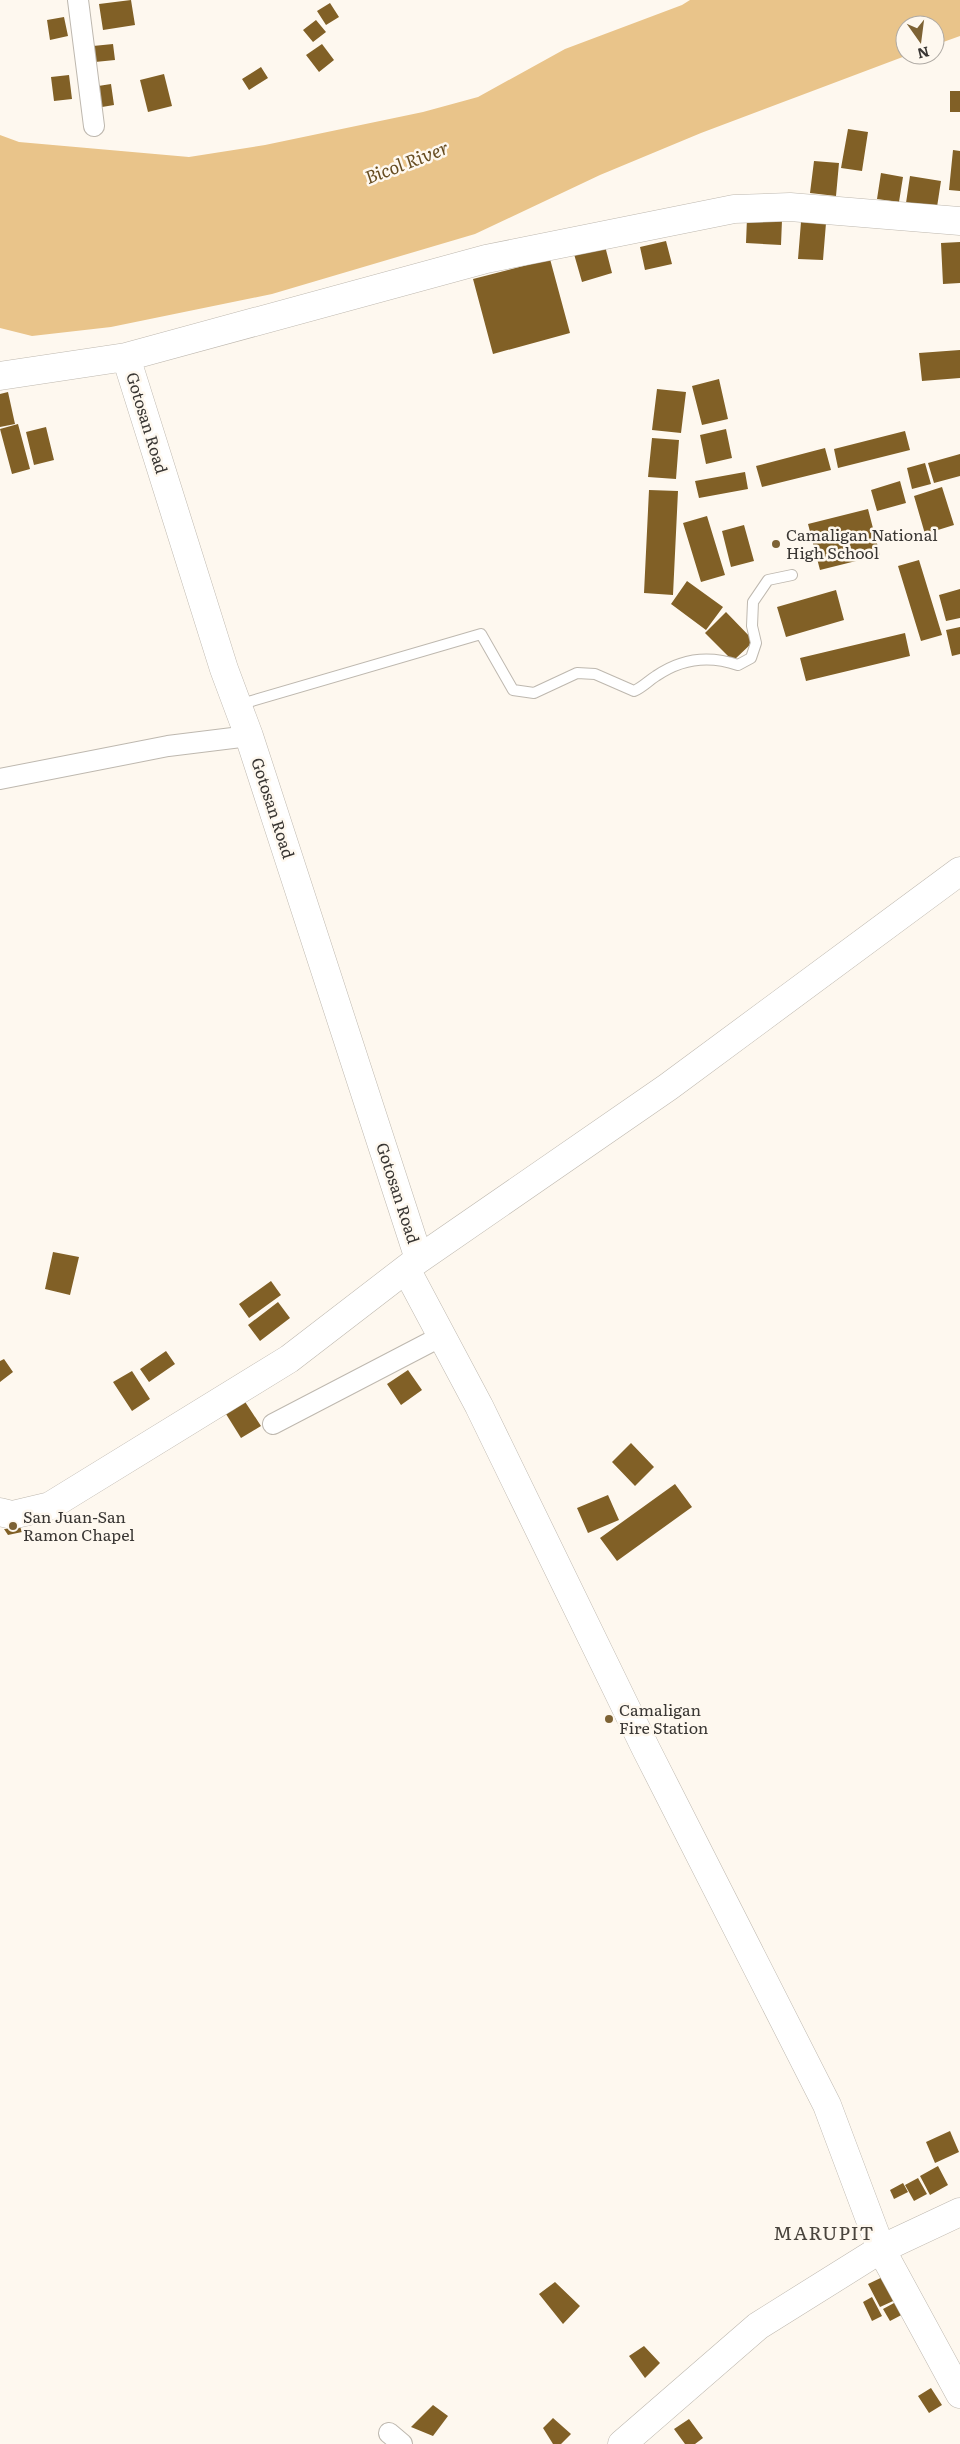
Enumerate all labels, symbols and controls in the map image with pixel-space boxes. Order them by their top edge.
north arrow [895,15,945,65]
text: N [915,42,932,65]
water label: Bicol River [361,133,452,190]
street label: Gotosan Road [121,369,175,477]
place label: Camaligan National High School [786,522,938,564]
marker: Camaligan National High School [770,538,782,550]
street label: Gotosan Road [246,754,302,862]
street label: Gotosan Road [371,1139,427,1247]
place label: San Juan-San Ramon Chapel [23,1504,135,1546]
marker: San Juan-San Ramon Chapel [7,1520,19,1532]
place label: Camaligan Fire Station [619,1697,709,1739]
marker: Camaligan Fire Station [603,1713,615,1725]
district label: MARUPIT [773,2218,875,2246]

